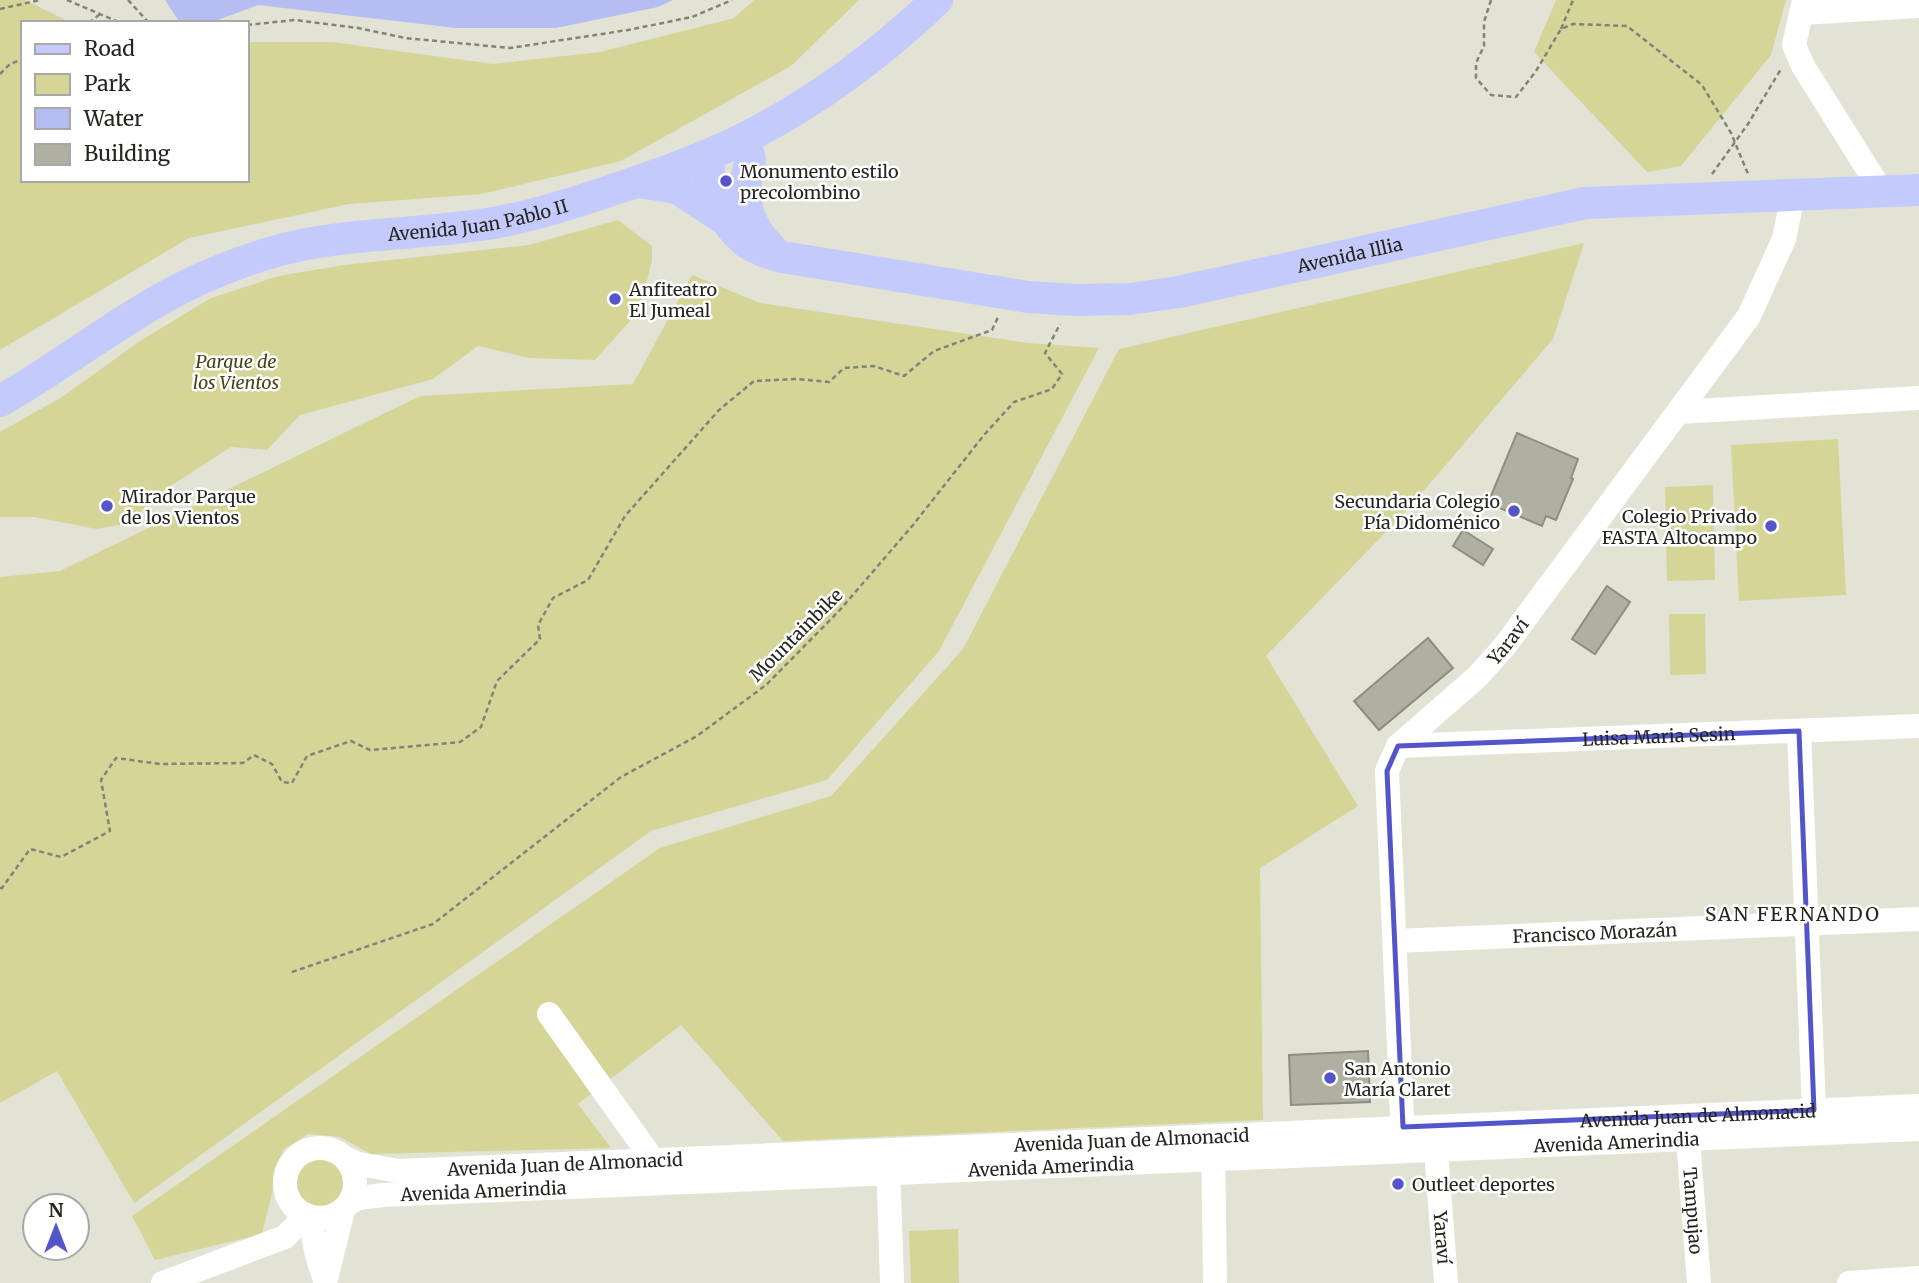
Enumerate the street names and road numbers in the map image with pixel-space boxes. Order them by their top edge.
street label: Avenida Juan Pablo II [386,194,571,246]
street label: Avenida Illia [1294,232,1405,278]
street label: Mountainbike [745,584,847,686]
street label: Yaraví [1482,612,1534,670]
street label: Luisa Maria Sesin [1582,722,1736,750]
street label: Francisco Morazán [1512,918,1678,948]
street label: Avenida Juan de Almonacid [1579,1099,1816,1132]
street label: Avenida Juan de Almonacid [1012,1123,1250,1156]
street label: Avenida Amerindia [1532,1127,1700,1157]
street label: Avenida Juan de Almonacid [446,1147,683,1180]
street label: Avenida Amerindia [967,1151,1135,1181]
street label: Tampujao [1679,1166,1708,1255]
street label: Avenida Amerindia [399,1176,567,1206]
street label: Yaraví [1429,1209,1456,1266]

